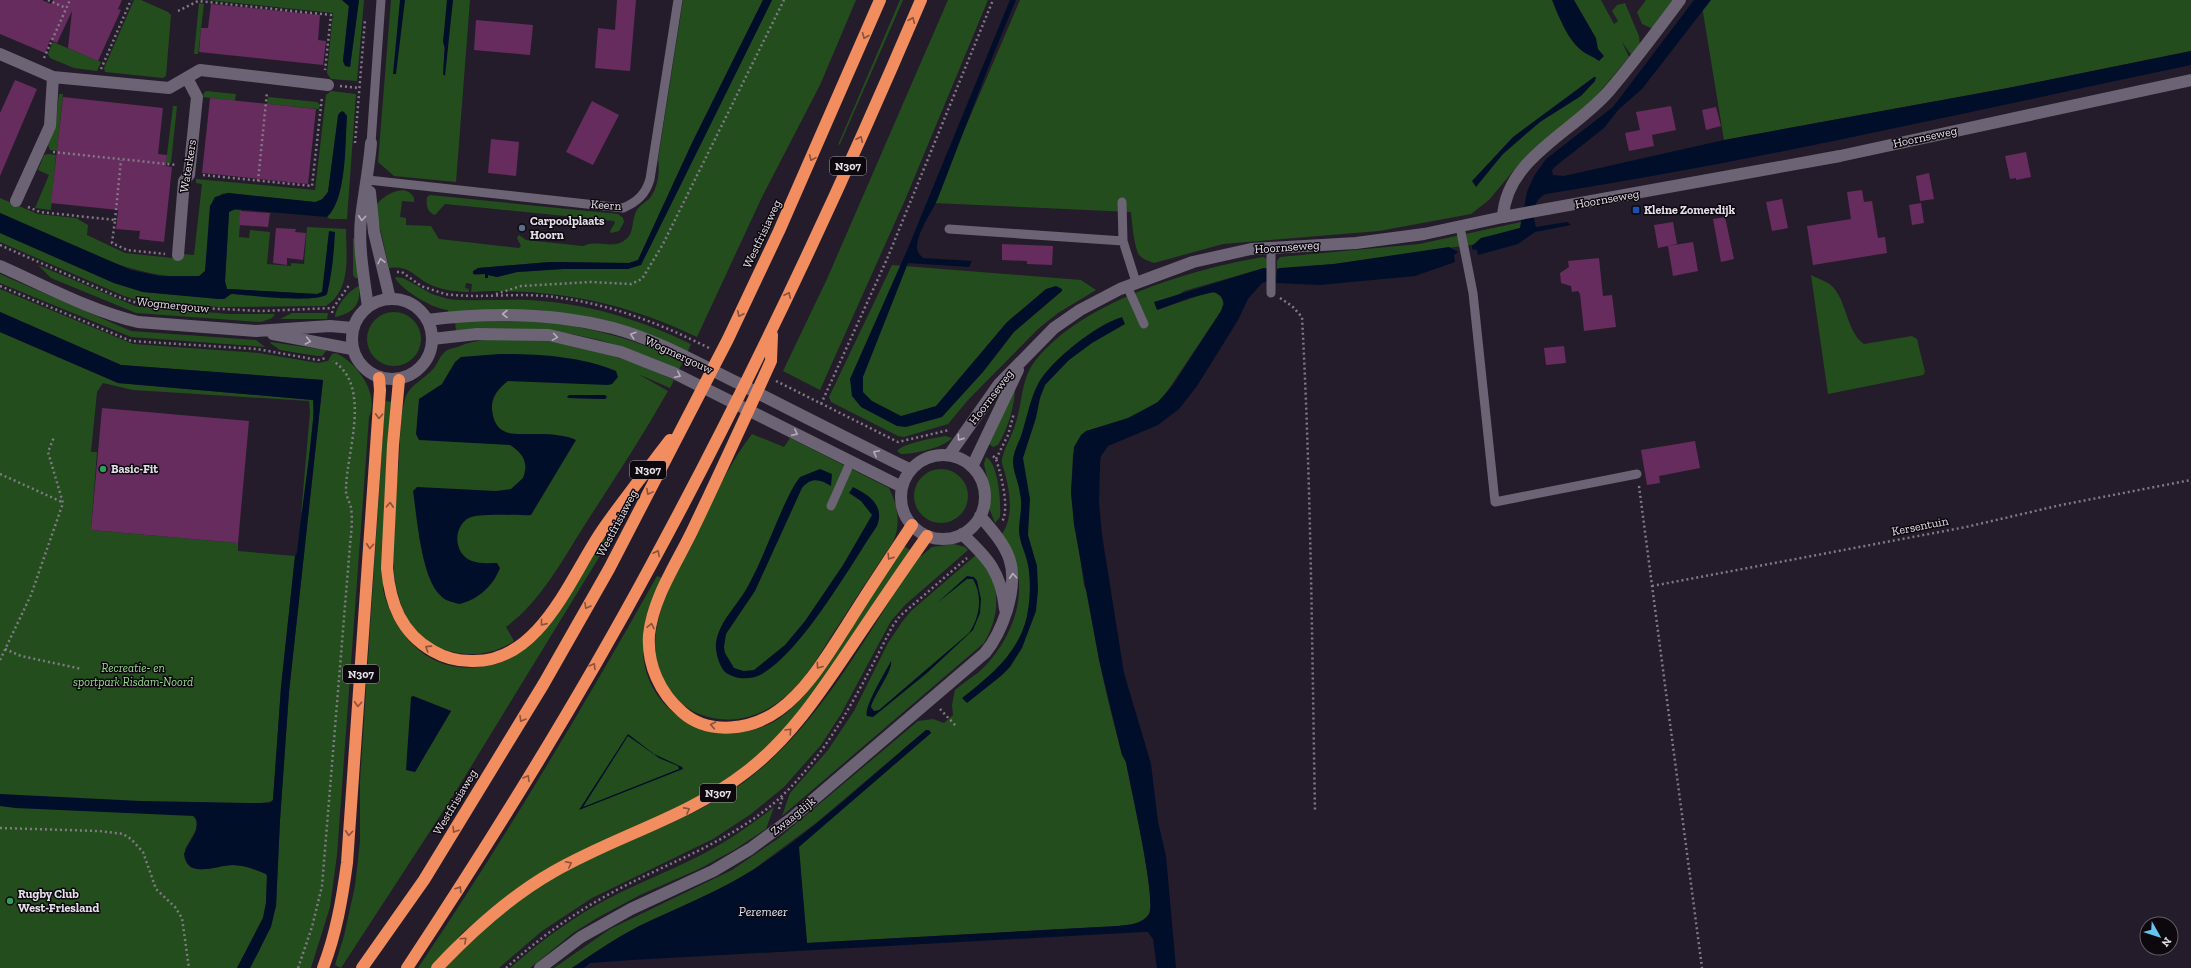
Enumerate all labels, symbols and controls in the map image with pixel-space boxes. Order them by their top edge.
one-way arrow [907,17,915,25]
one-way arrow [862,31,870,39]
street label: Hoornseweg [1892,123,1959,151]
one-way arrow [855,136,863,144]
street label: Waterkers [177,138,199,194]
one-way arrow [809,153,817,161]
road number: N307 [830,157,866,175]
street label: Hoornseweg [1574,186,1641,212]
street label: Keern [590,197,622,213]
street label: Westfrisiaweg [740,197,784,270]
place label: Kleine Zomerdijk [1644,203,1736,218]
marker: Kleine Zomerdijk [1631,205,1641,215]
place label: Carpoolplaats Hoorn [530,214,605,242]
one-way arrow [357,215,366,222]
marker: Carpoolplaats Hoorn [517,223,527,233]
street label: Hoornseweg [1254,238,1320,256]
one-way arrow [378,258,386,264]
one-way arrow [783,292,791,300]
street label: Wogmergouw [136,294,211,316]
one-way arrow [502,310,508,318]
one-way arrow [737,310,745,317]
one-way arrow [630,331,637,339]
one-way arrow [552,332,558,340]
street label: Wogmergouw [643,333,716,377]
one-way arrow [305,336,311,345]
street label: Hoornseweg [966,366,1016,427]
one-way arrow [674,370,682,378]
one-way arrow [374,413,383,419]
one-way arrow [790,428,798,436]
one-way arrow [958,434,965,441]
one-way arrow [873,450,880,458]
road number: N307 [630,461,666,479]
place label: Basic-Fit [111,462,158,476]
marker: Basic-Fit [98,464,108,474]
street label: Westfrisiaweg [594,487,641,559]
one-way arrow [647,488,654,495]
one-way arrow [386,502,394,508]
street label: Kersentuin [1891,514,1950,538]
one-way arrow [366,543,375,549]
one-way arrow [653,550,660,557]
one-way arrow [888,553,895,560]
one-way arrow [1008,573,1017,579]
one-way arrow [585,602,592,609]
one-way arrow [540,619,547,626]
one-way arrow [646,623,654,630]
one-way arrow [425,646,432,653]
park label: Recreatie- en sportpark Risdam-Noord [73,661,193,689]
one-way arrow [817,661,824,668]
one-way arrow [589,663,596,670]
road number: N307 [343,665,379,683]
one-way arrow [354,701,363,707]
one-way arrow [520,715,527,722]
one-way arrow [710,722,716,730]
one-way arrow [785,728,792,736]
street label: Westfrisiaweg [430,766,480,837]
one-way arrow [523,775,530,782]
road number: N307 [700,784,736,802]
street label: Zwaagdijk [768,793,819,839]
one-way arrow [683,807,690,815]
one-way arrow [452,826,460,833]
one-way arrow [344,830,353,836]
one-way arrow [565,861,572,869]
one-way arrow [455,886,462,893]
place label: Rugby Club West-Friesland [18,887,99,915]
marker: Rugby Club West-Friesland [5,896,15,906]
water label: Peremeer [739,904,788,919]
north arrow [2139,916,2179,956]
text: N [2158,935,2174,950]
one-way arrow [459,937,467,945]

